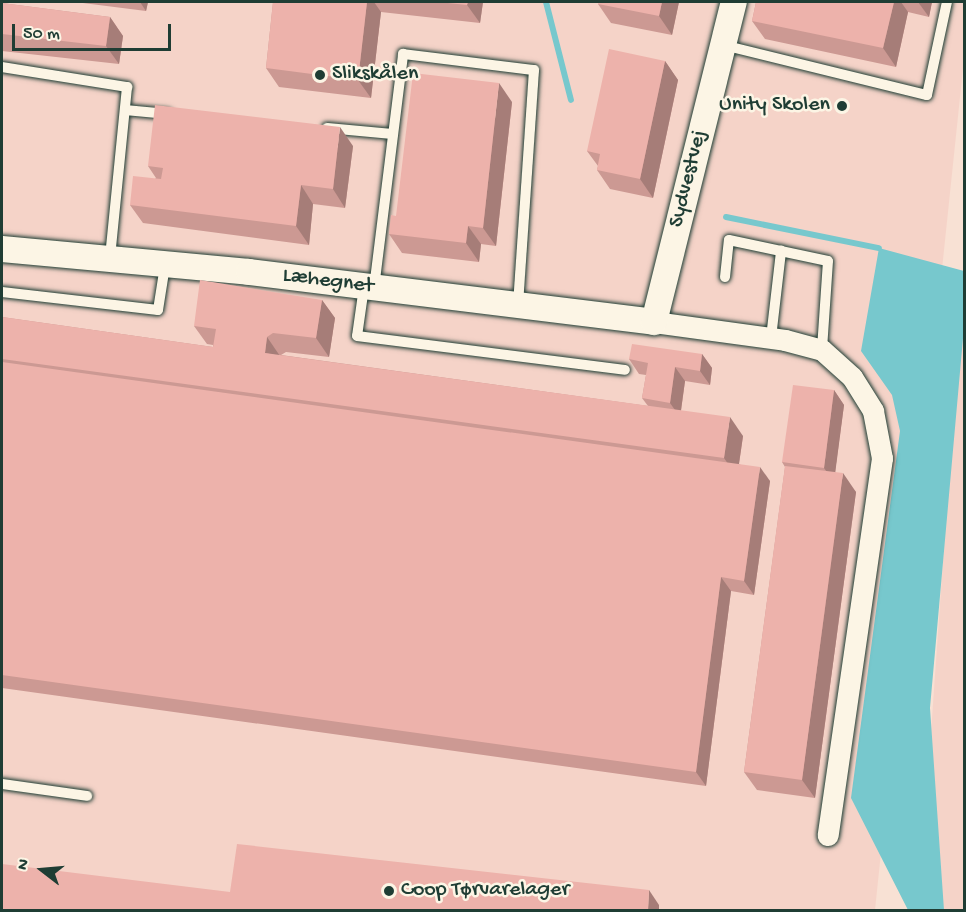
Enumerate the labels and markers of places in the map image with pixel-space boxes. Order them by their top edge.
place label: Slikskålen [332,62,418,88]
marker: Slikskålen [313,68,327,82]
place label: Unity Skolen [719,93,830,119]
marker: Unity Skolen [835,99,849,113]
place label: Coop Tørvarelager [401,878,569,904]
marker: Coop Tørvarelager [382,884,396,898]

